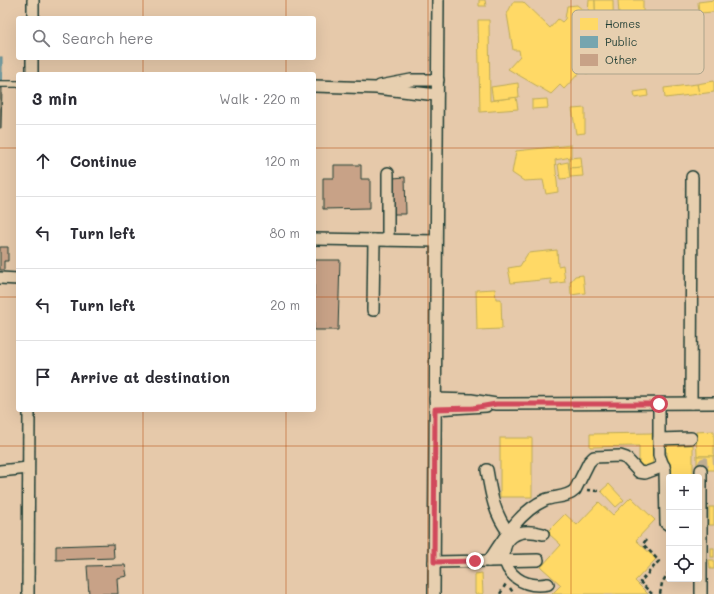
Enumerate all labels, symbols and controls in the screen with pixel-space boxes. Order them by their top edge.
legend [572,10,704,74]
search box [16,16,316,60]
text: Homes [605,16,640,31]
icon: search [30,27,52,49]
text: Search here [62,28,153,48]
text: Public [605,34,637,49]
text: Other [605,52,637,67]
text: 3 min [32,87,77,109]
text: Walk · 220 m [219,90,300,107]
icon: ahead [32,150,54,172]
text: Continue [70,151,137,171]
text: 120 m [264,152,300,169]
icon: left [32,222,54,244]
text: Turn left [70,223,135,243]
text: 80 m [270,224,300,241]
icon: left [32,294,54,316]
text: Turn left [70,295,135,315]
text: 20 m [270,296,300,313]
icon: arrive [32,366,54,388]
text: Arrive at destination [70,367,230,387]
route start [650,395,668,413]
map controls [666,474,702,582]
button: + [666,474,702,510]
button: − [666,510,702,546]
button: locate [666,546,702,582]
route end [466,552,484,570]

